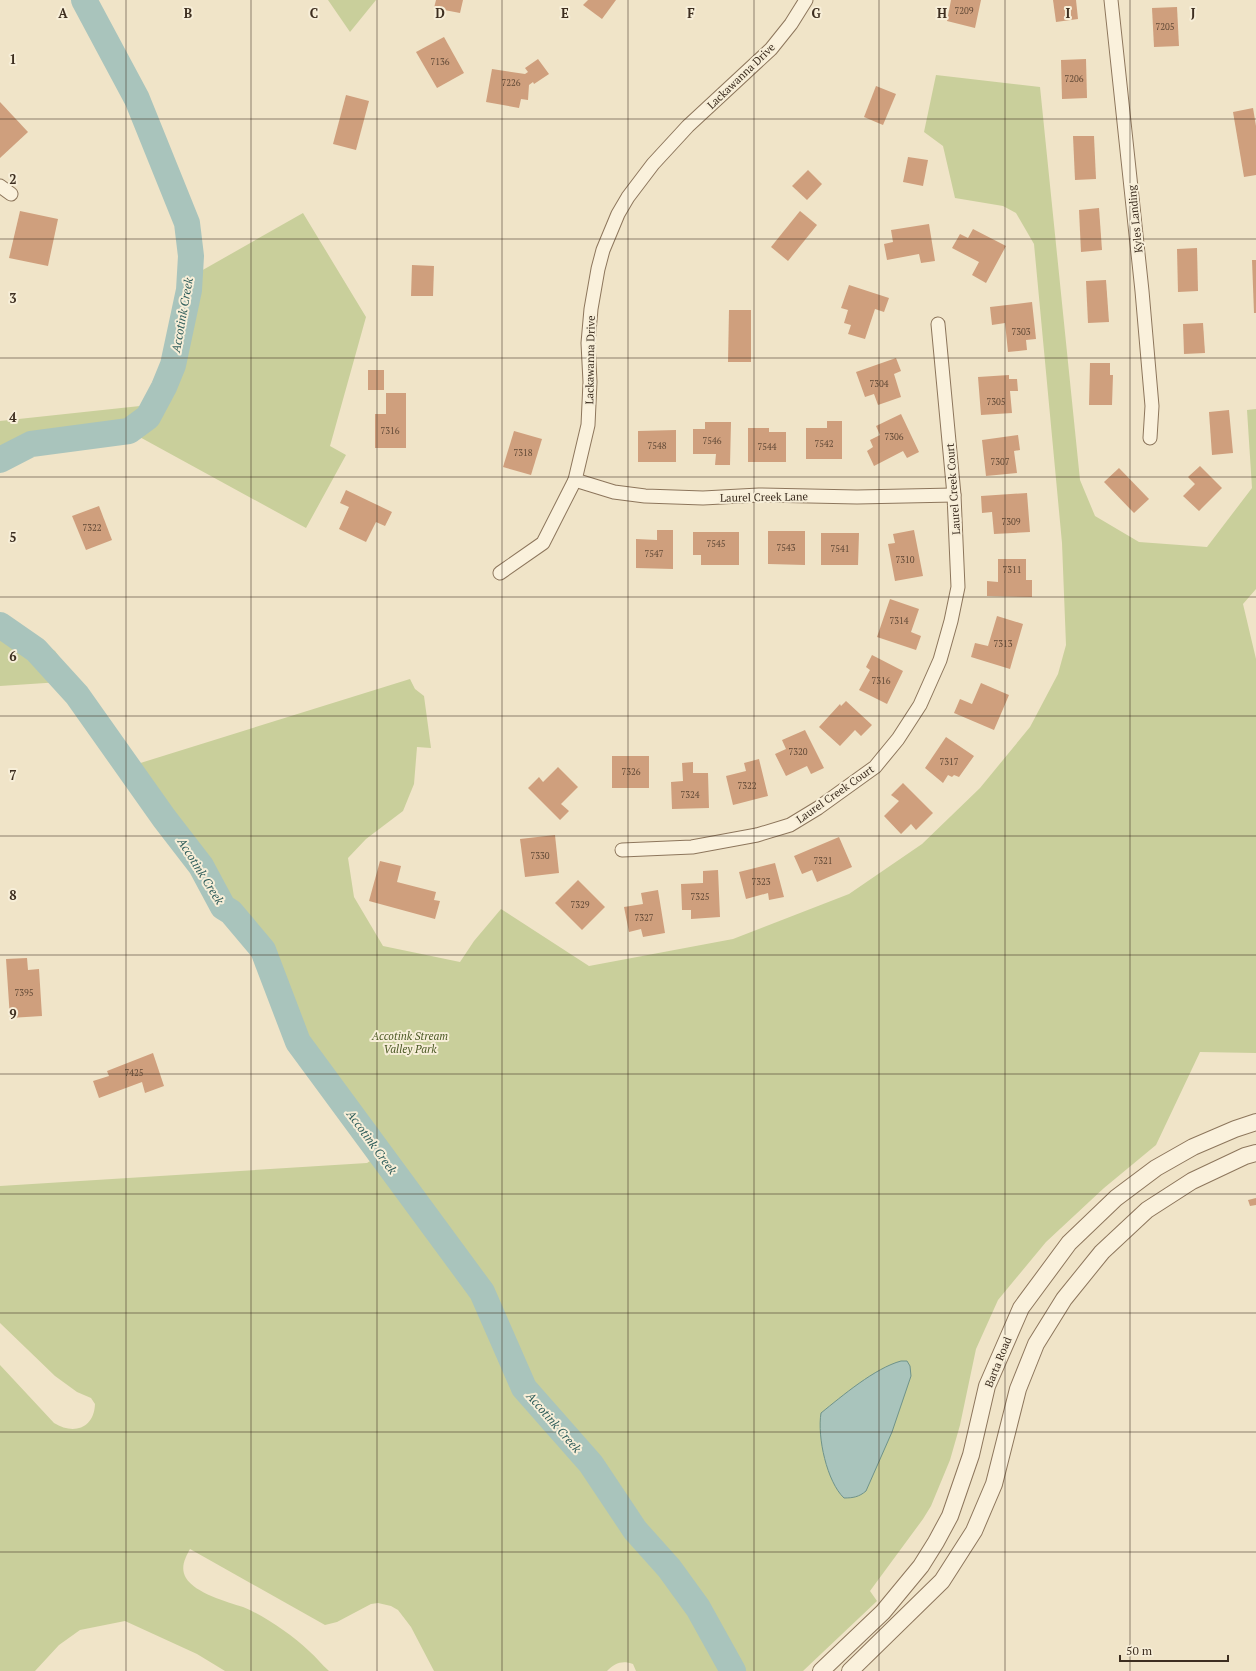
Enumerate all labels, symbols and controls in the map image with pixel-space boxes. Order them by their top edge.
text: A [58,4,68,22]
text: B [184,4,192,22]
text: C [310,4,318,22]
text: D [435,4,445,22]
text: E [561,4,569,22]
text: F [687,4,695,22]
text: G [811,4,821,22]
text: H [937,4,947,22]
text: I [1066,4,1071,22]
text: J [1191,4,1196,22]
house number: 7209 [954,5,974,17]
house number: 7205 [1155,21,1175,33]
street label: Lackawanna Drive [704,40,778,112]
text: 1 [9,50,17,68]
house number: 7136 [430,56,450,68]
house number: 7206 [1064,73,1084,85]
house number: 7226 [501,77,521,89]
text: 2 [9,170,17,188]
street label: Kyles Landing [1124,184,1146,254]
water label: Accotink Creek [168,276,196,355]
text: 3 [9,289,17,307]
street label: Lackawanna Drive [582,315,598,405]
house number: 7303 [1011,326,1031,338]
house number: 7304 [869,378,889,390]
house number: 7305 [986,396,1006,408]
text: 4 [9,408,17,426]
house number: 7316 [380,425,400,437]
house number: 7306 [884,431,904,443]
house number: 7546 [702,435,722,447]
house number: 7542 [814,438,834,450]
house number: 7548 [647,440,667,452]
house number: 7544 [757,441,777,453]
street label: Laurel Creek Court [943,443,963,535]
house number: 7318 [513,447,533,459]
house number: 7307 [990,456,1010,468]
street label: Laurel Creek Lane [720,489,809,505]
house number: 7309 [1001,516,1021,528]
house number: 7322 [82,522,102,534]
text: 5 [9,528,17,546]
house number: 7545 [706,538,726,550]
house number: 7543 [776,542,796,554]
house number: 7541 [830,543,850,555]
house number: 7547 [644,548,664,560]
house number: 7310 [895,554,915,566]
house number: 7311 [1002,564,1022,576]
house number: 7314 [889,615,909,627]
house number: 7313 [993,638,1013,650]
text: 6 [9,647,17,665]
house number: 7316 [871,675,891,687]
house number: 7320 [788,746,808,758]
house number: 7317 [939,756,959,768]
street label: Laurel Creek Court [793,762,877,826]
text: 7 [9,766,17,784]
house number: 7326 [621,766,641,778]
house number: 7322 [737,780,757,792]
house number: 7324 [680,789,700,801]
water label: Accotink Creek [174,834,228,907]
house number: 7330 [530,850,550,862]
house number: 7321 [813,855,833,867]
house number: 7323 [751,876,771,888]
text: 8 [9,886,17,904]
house number: 7325 [690,891,710,903]
house number: 7329 [570,899,590,911]
house number: 7327 [634,912,654,924]
house number: 7395 [14,987,34,999]
text: 9 [9,1005,17,1023]
park label: Accotink Stream Valley Park [371,1029,448,1056]
house number: 7425 [124,1067,144,1079]
water label: Accotink Creek [343,1106,400,1177]
street label: Barta Road [982,1335,1014,1389]
water label: Accotink Creek [523,1388,585,1456]
scale bar [1120,1637,1228,1663]
text: 50 m [1126,1643,1153,1658]

